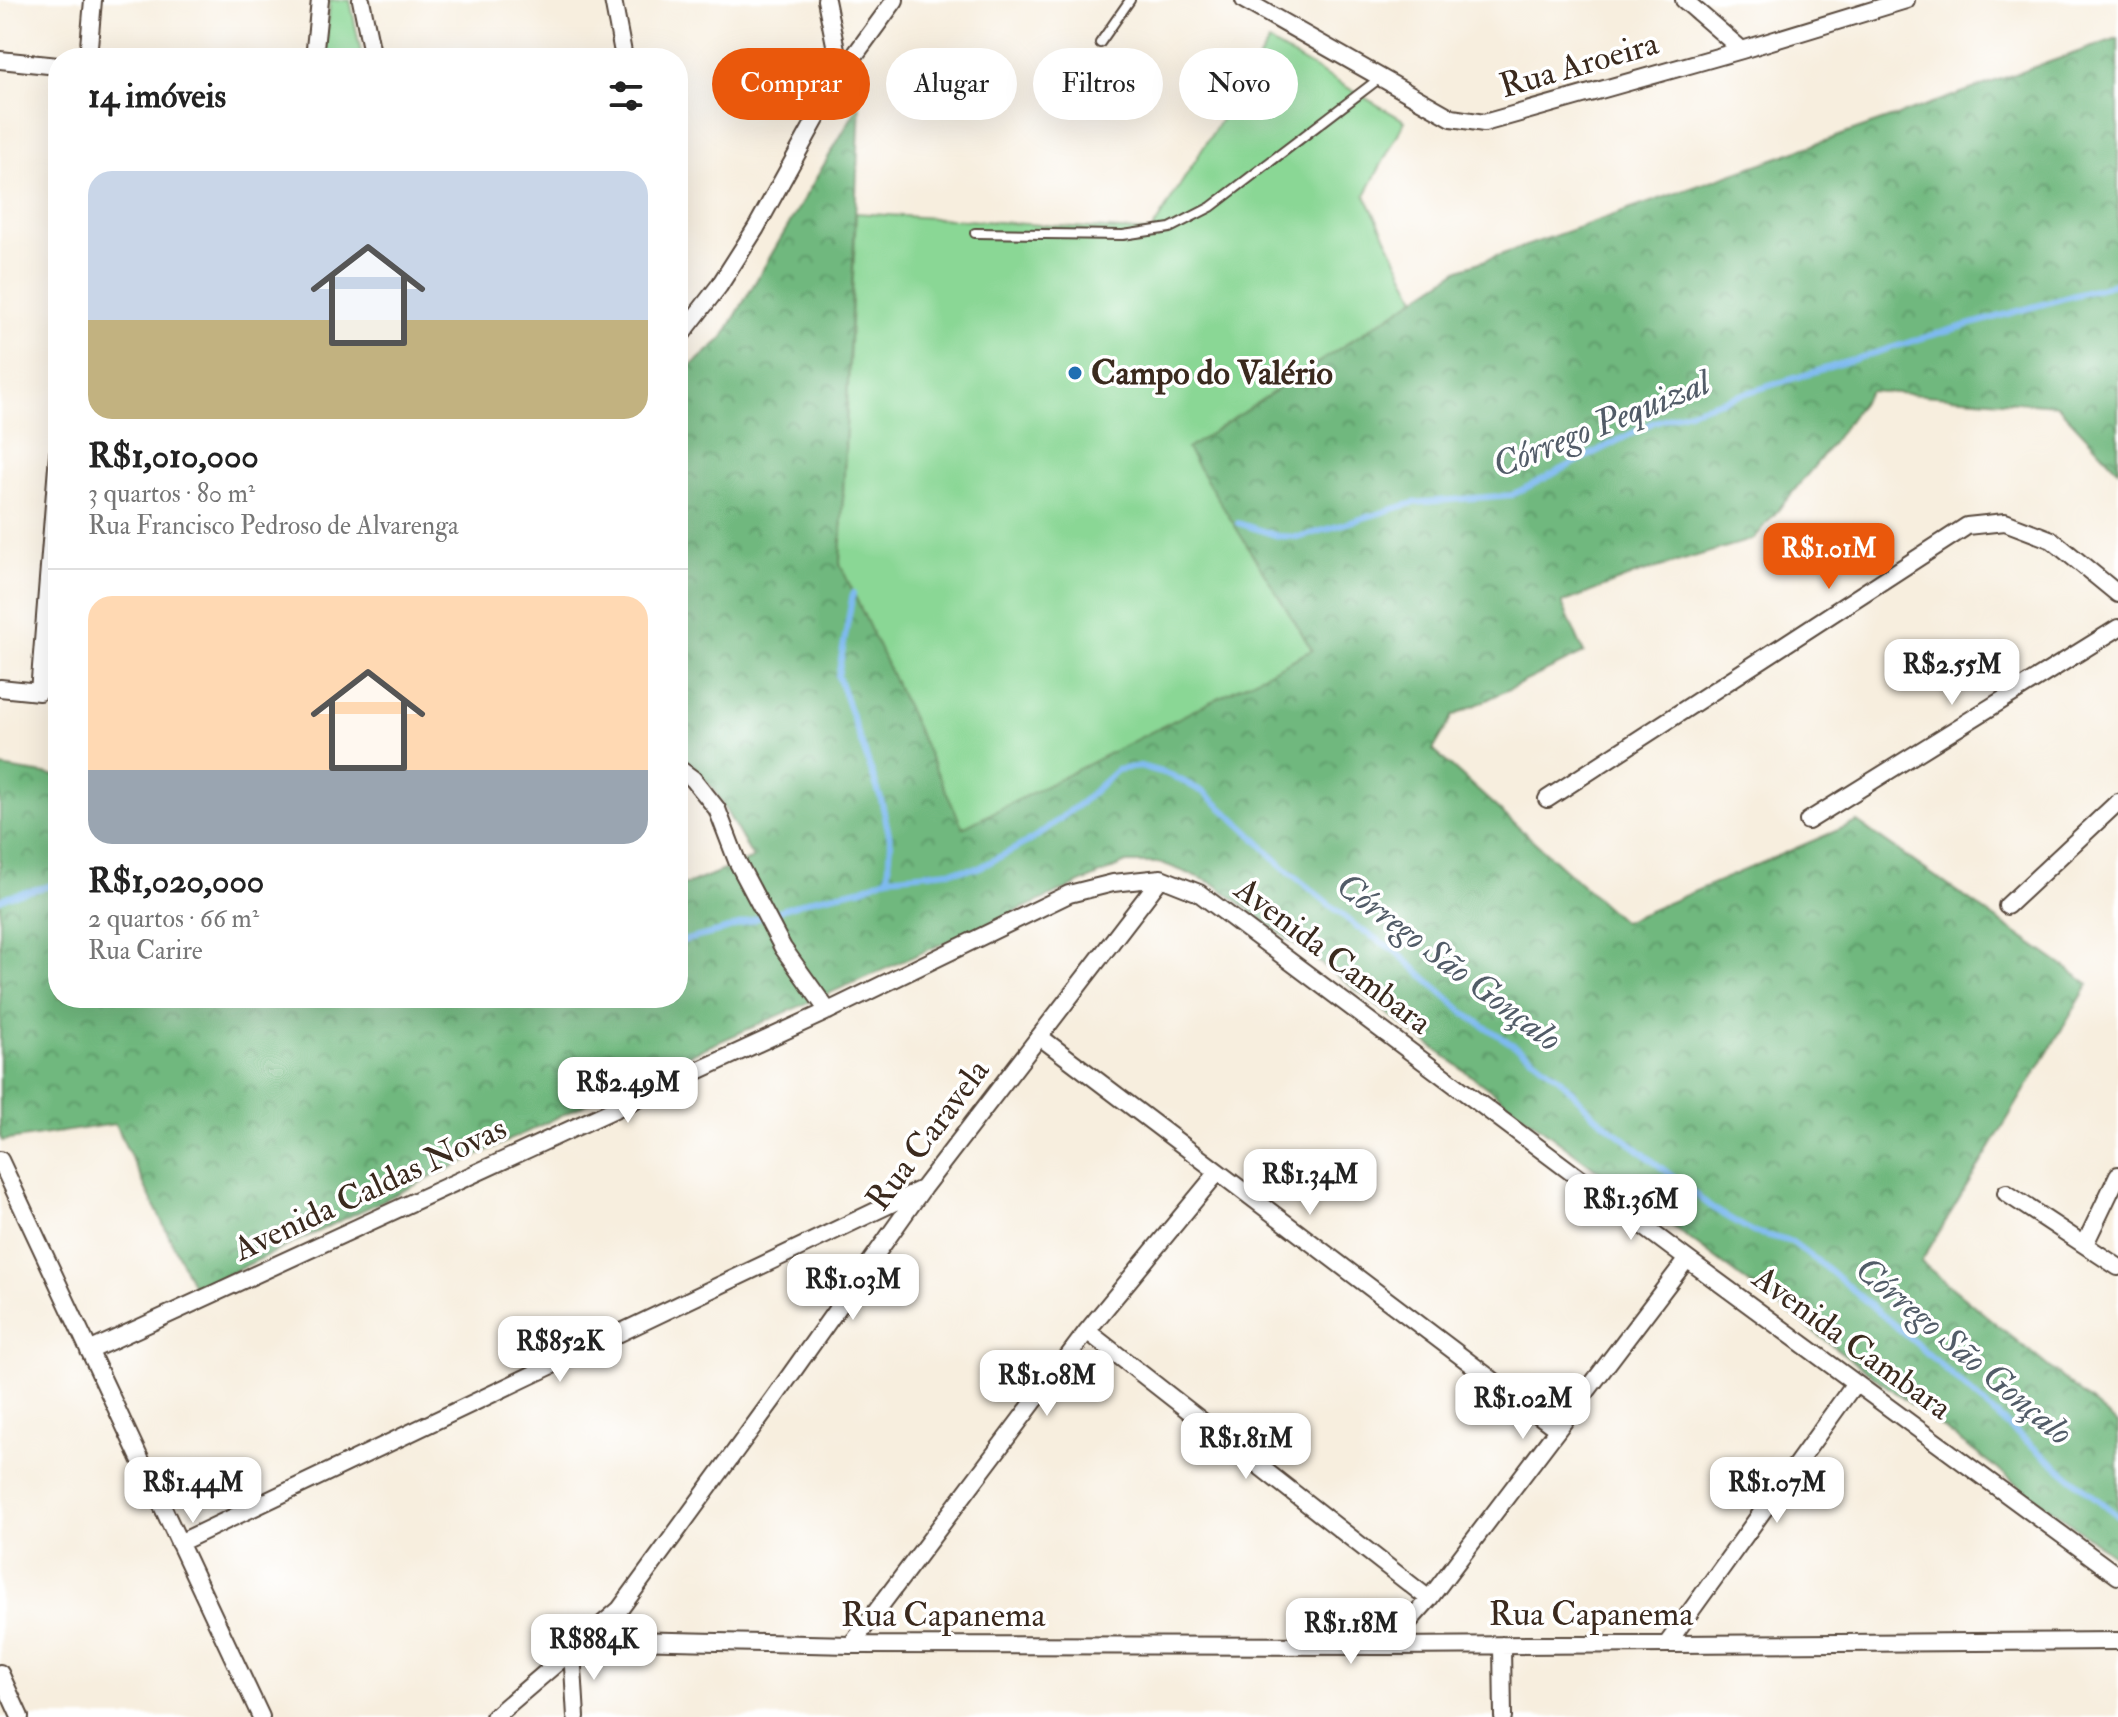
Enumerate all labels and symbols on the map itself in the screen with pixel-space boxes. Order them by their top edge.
street label: Rua Aroeira [1495,22,1664,108]
place label: Campo do Valério [1091,352,1333,395]
water label: Córrego Pequizal [1486,359,1718,488]
marker: Campo do Valério [1066,364,1084,382]
pin: R$1.01M [1755,523,1903,591]
pin: R$2.55M [1878,639,2026,707]
water label: Córrego São Gonçalo [1327,863,1571,1061]
street label: Avenida Cambara [1225,867,1441,1045]
street label: Rua Caravela [857,1050,1000,1219]
pin: R$2.49M [554,1057,702,1125]
street label: Avenida Caldas Novas [226,1107,513,1272]
pin: R$1.34M [1236,1149,1384,1217]
pin: R$1.36M [1557,1174,1705,1242]
water label: Córrego São Gonçalo [1846,1247,2082,1455]
pin: R$1.03M [779,1254,927,1322]
street label: Avenida Cambara [1743,1256,1961,1430]
pin: R$852K [495,1316,625,1384]
pin: R$1.08M [973,1350,1121,1418]
pin: R$1.02M [1449,1373,1597,1441]
pin: R$1.81M [1172,1413,1320,1481]
pin: R$1.44M [119,1457,267,1525]
pin: R$1.07M [1703,1457,1851,1525]
street label: Rua Capanema [1489,1593,1694,1636]
street label: Rua Capanema [841,1594,1046,1637]
pin: R$1.18M [1277,1598,1425,1666]
pin: R$884K [529,1614,659,1682]

